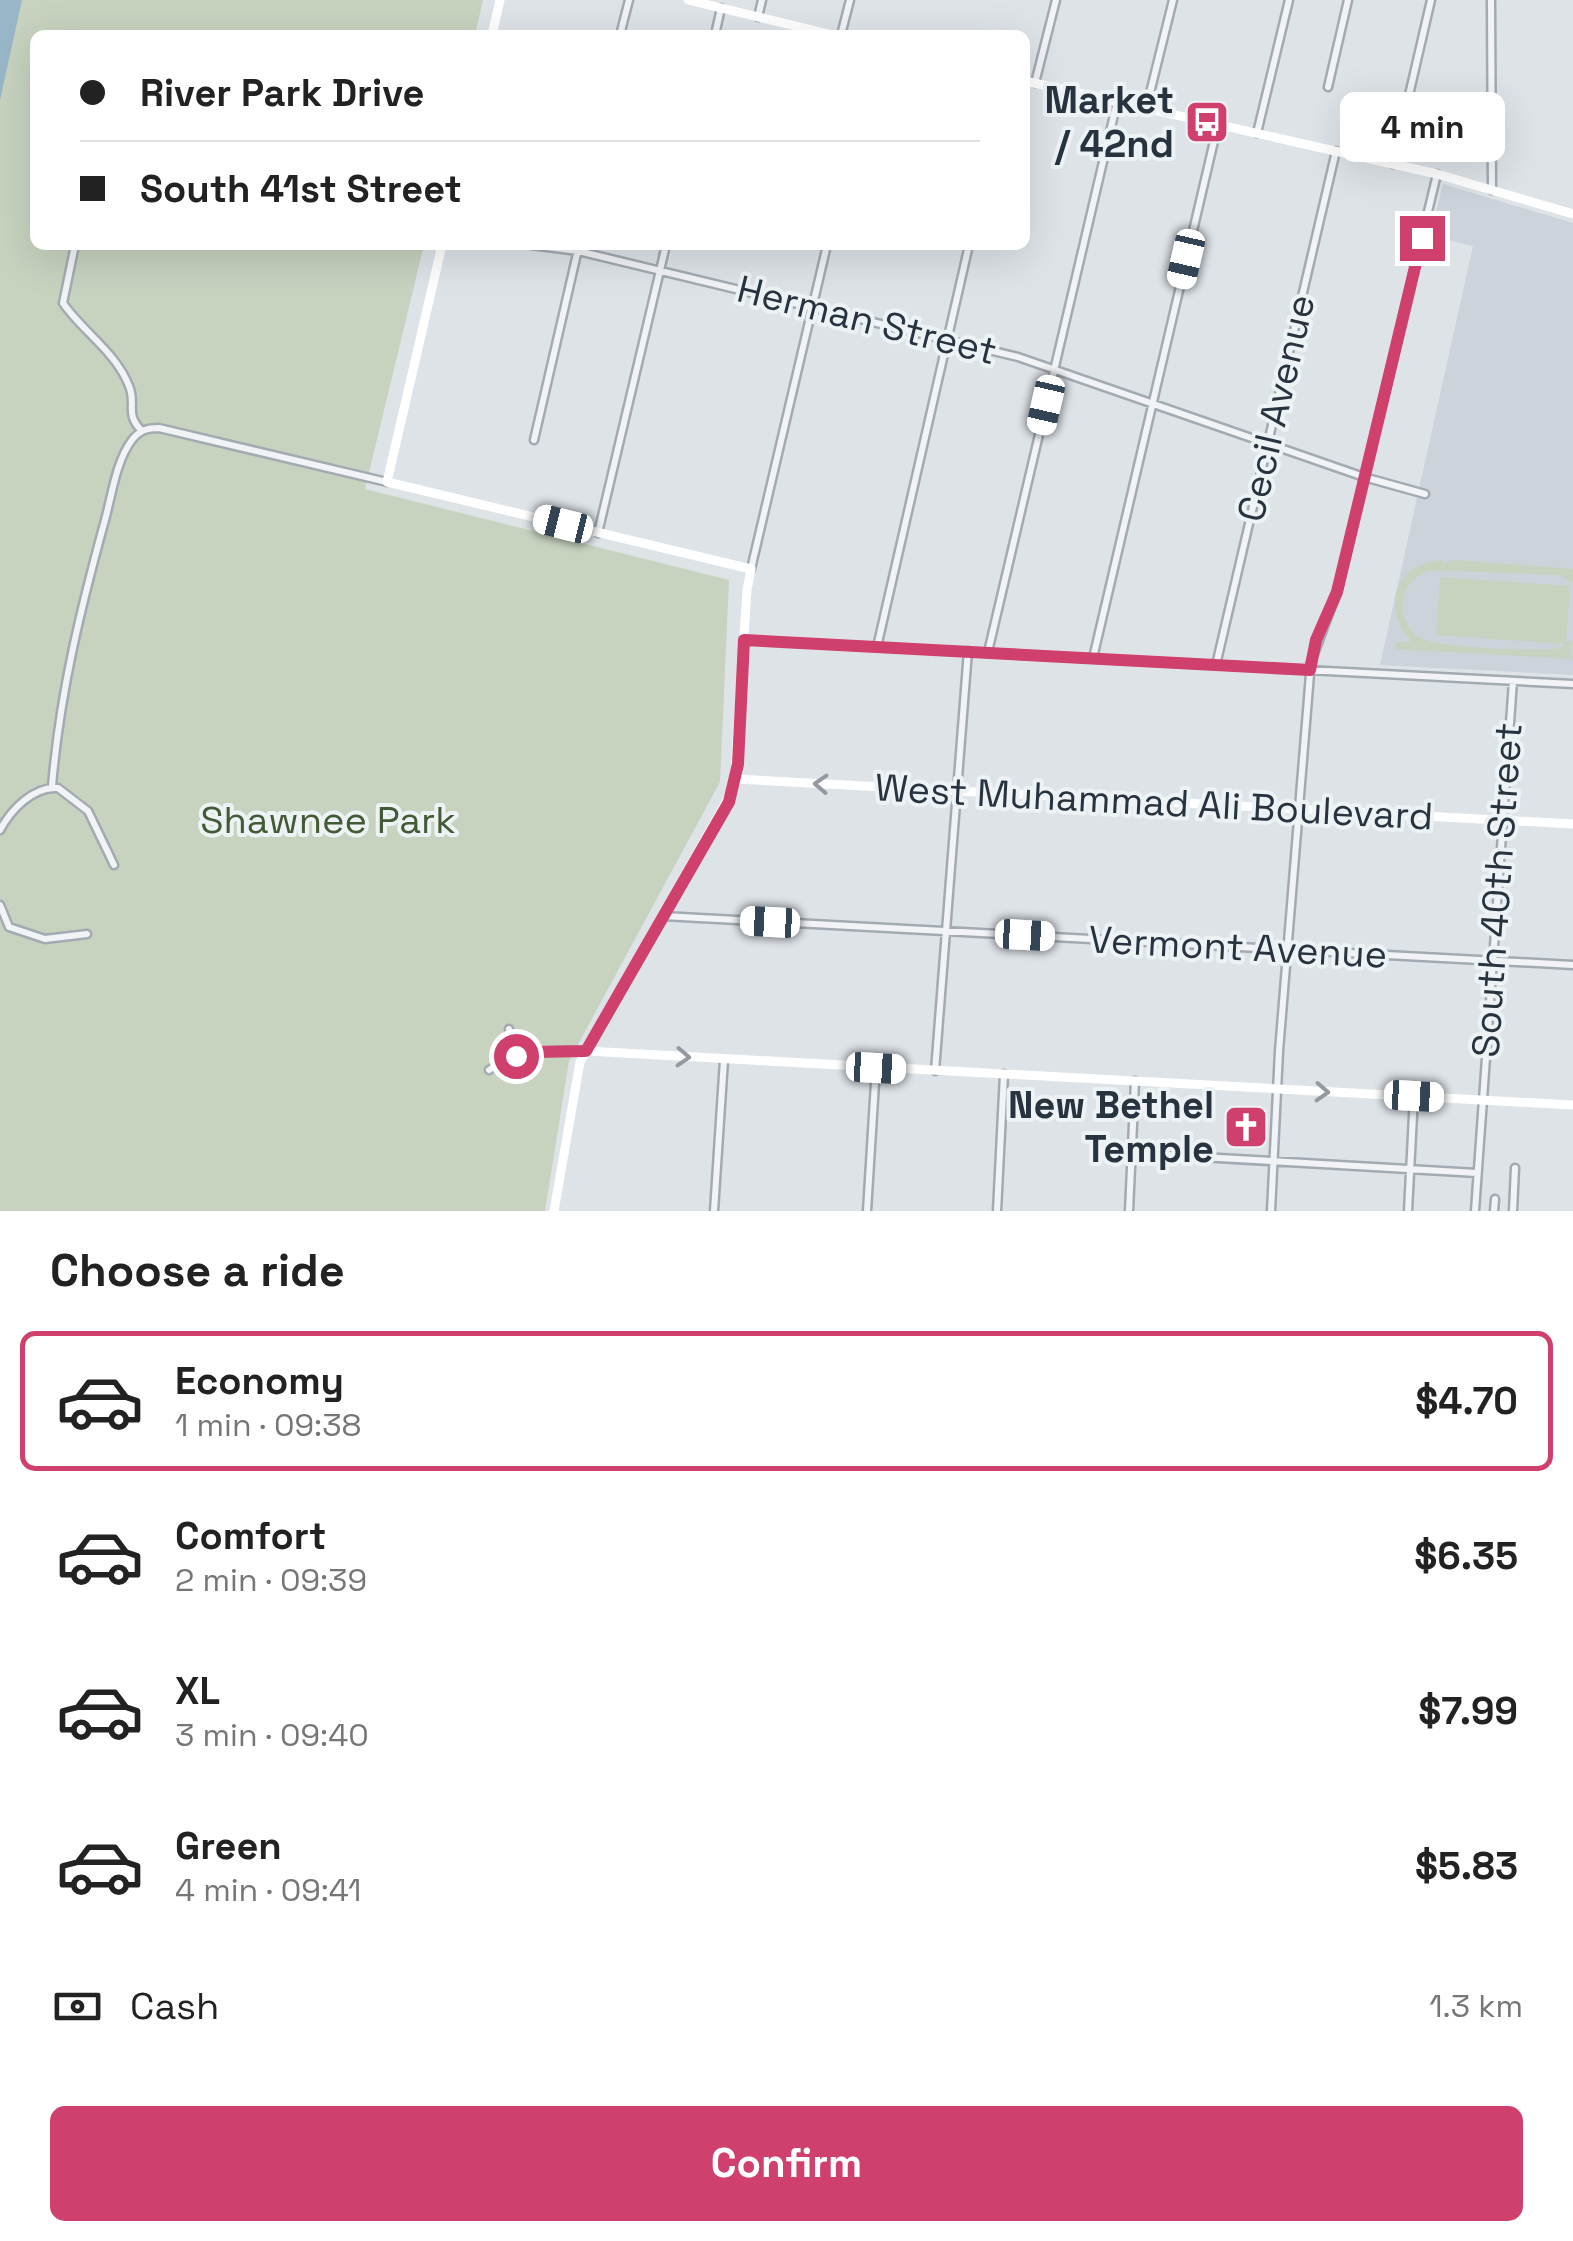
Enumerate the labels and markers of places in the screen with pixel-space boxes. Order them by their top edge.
place label: Market / 42nd [1045,76,1174,168]
bus stop icon: Market / 42nd [1184,99,1230,145]
place label: New Bethel Temple [1008,1081,1214,1173]
church icon: New Bethel Temple [1223,1104,1269,1150]

